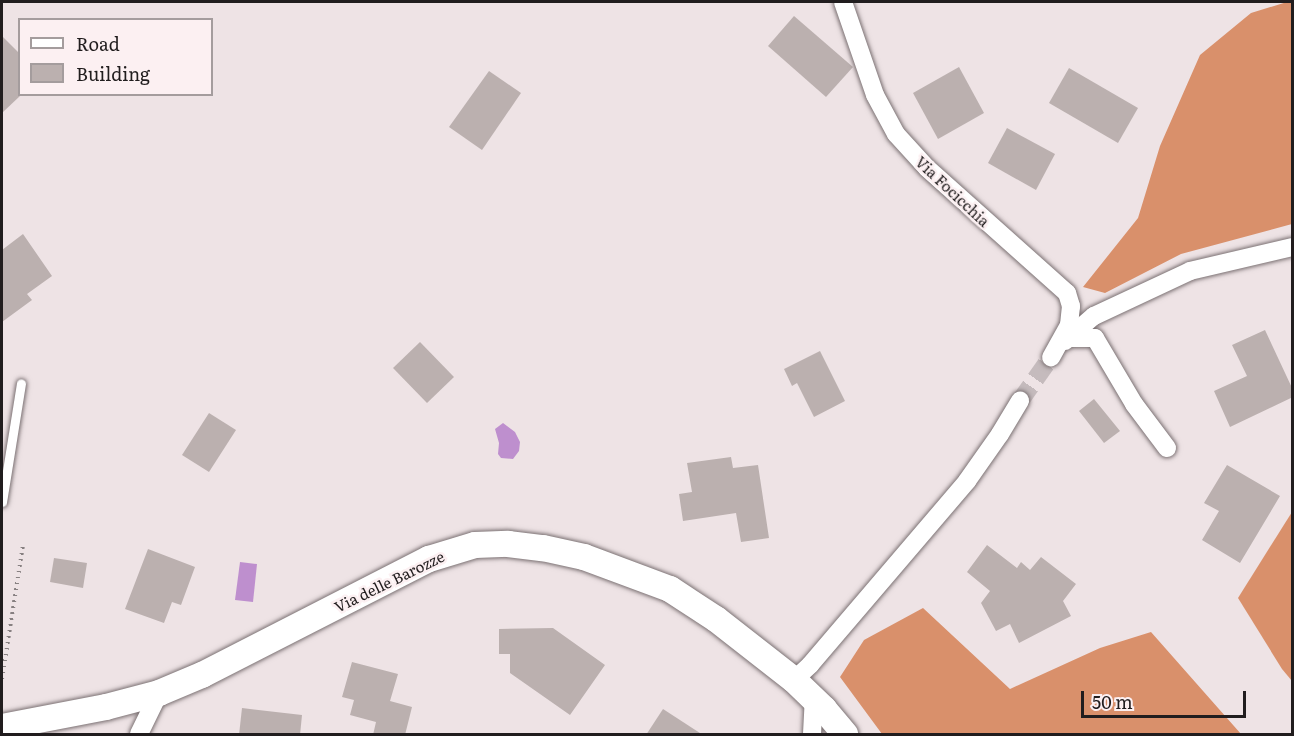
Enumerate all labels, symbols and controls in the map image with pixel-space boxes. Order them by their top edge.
legend [18,18,213,96]
text: Road [76,30,120,57]
text: Building [76,60,150,87]
street label: Via Focicchia [912,152,994,230]
street label: Via delle Barozze [331,547,447,615]
scale bar [1084,679,1249,717]
text: 50 m [1092,688,1133,715]

